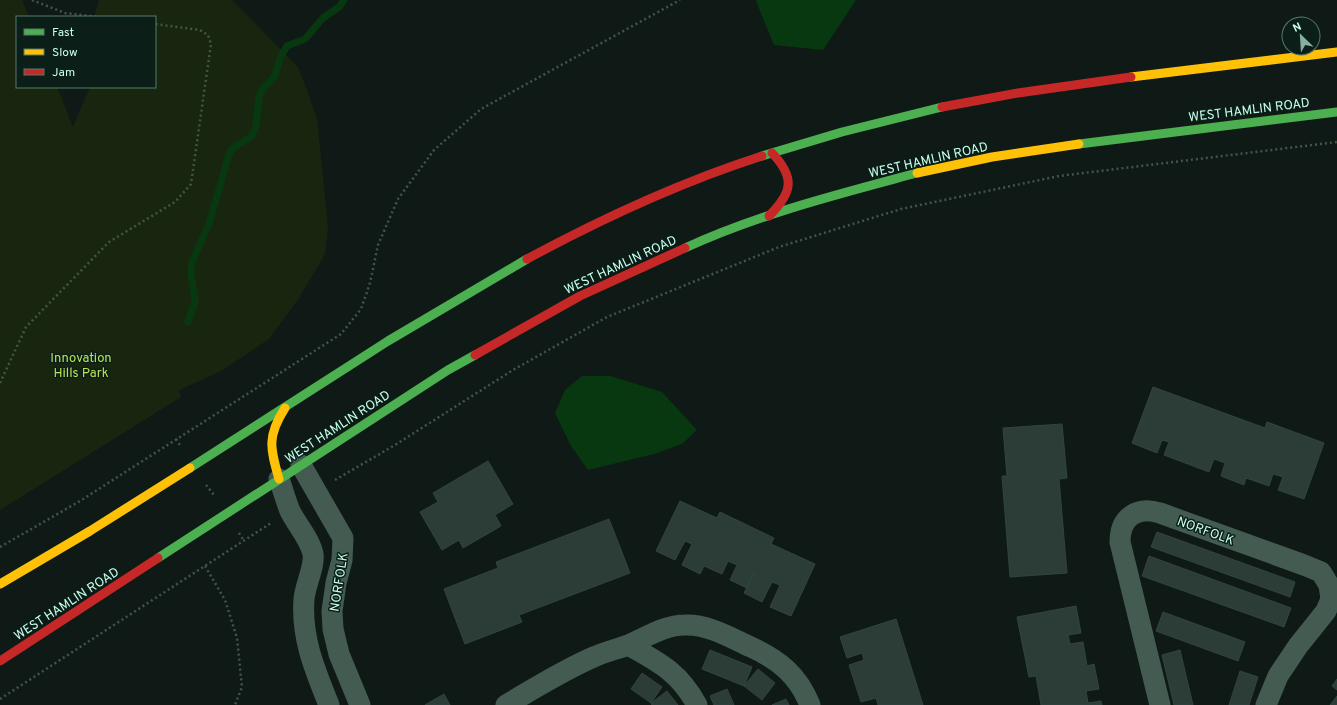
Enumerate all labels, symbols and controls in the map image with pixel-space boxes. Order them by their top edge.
legend [16,16,156,88]
north arrow [1281,16,1321,56]
text: N [1291,20,1304,36]
text: Fast [52,25,74,41]
text: Slow [52,45,78,61]
text: Jam [52,65,75,81]
street label: WEST HAMLIN ROAD [1188,96,1311,126]
street label: WEST HAMLIN ROAD [867,139,990,182]
street label: WEST HAMLIN ROAD [562,233,680,299]
park label: Innovation Hills Park [50,351,112,382]
street label: WEST HAMLIN ROAD [283,388,394,468]
street label: NORFOLK [1174,514,1236,550]
street label: NORFOLK [327,552,353,613]
street label: WEST HAMLIN ROAD [12,565,123,645]

